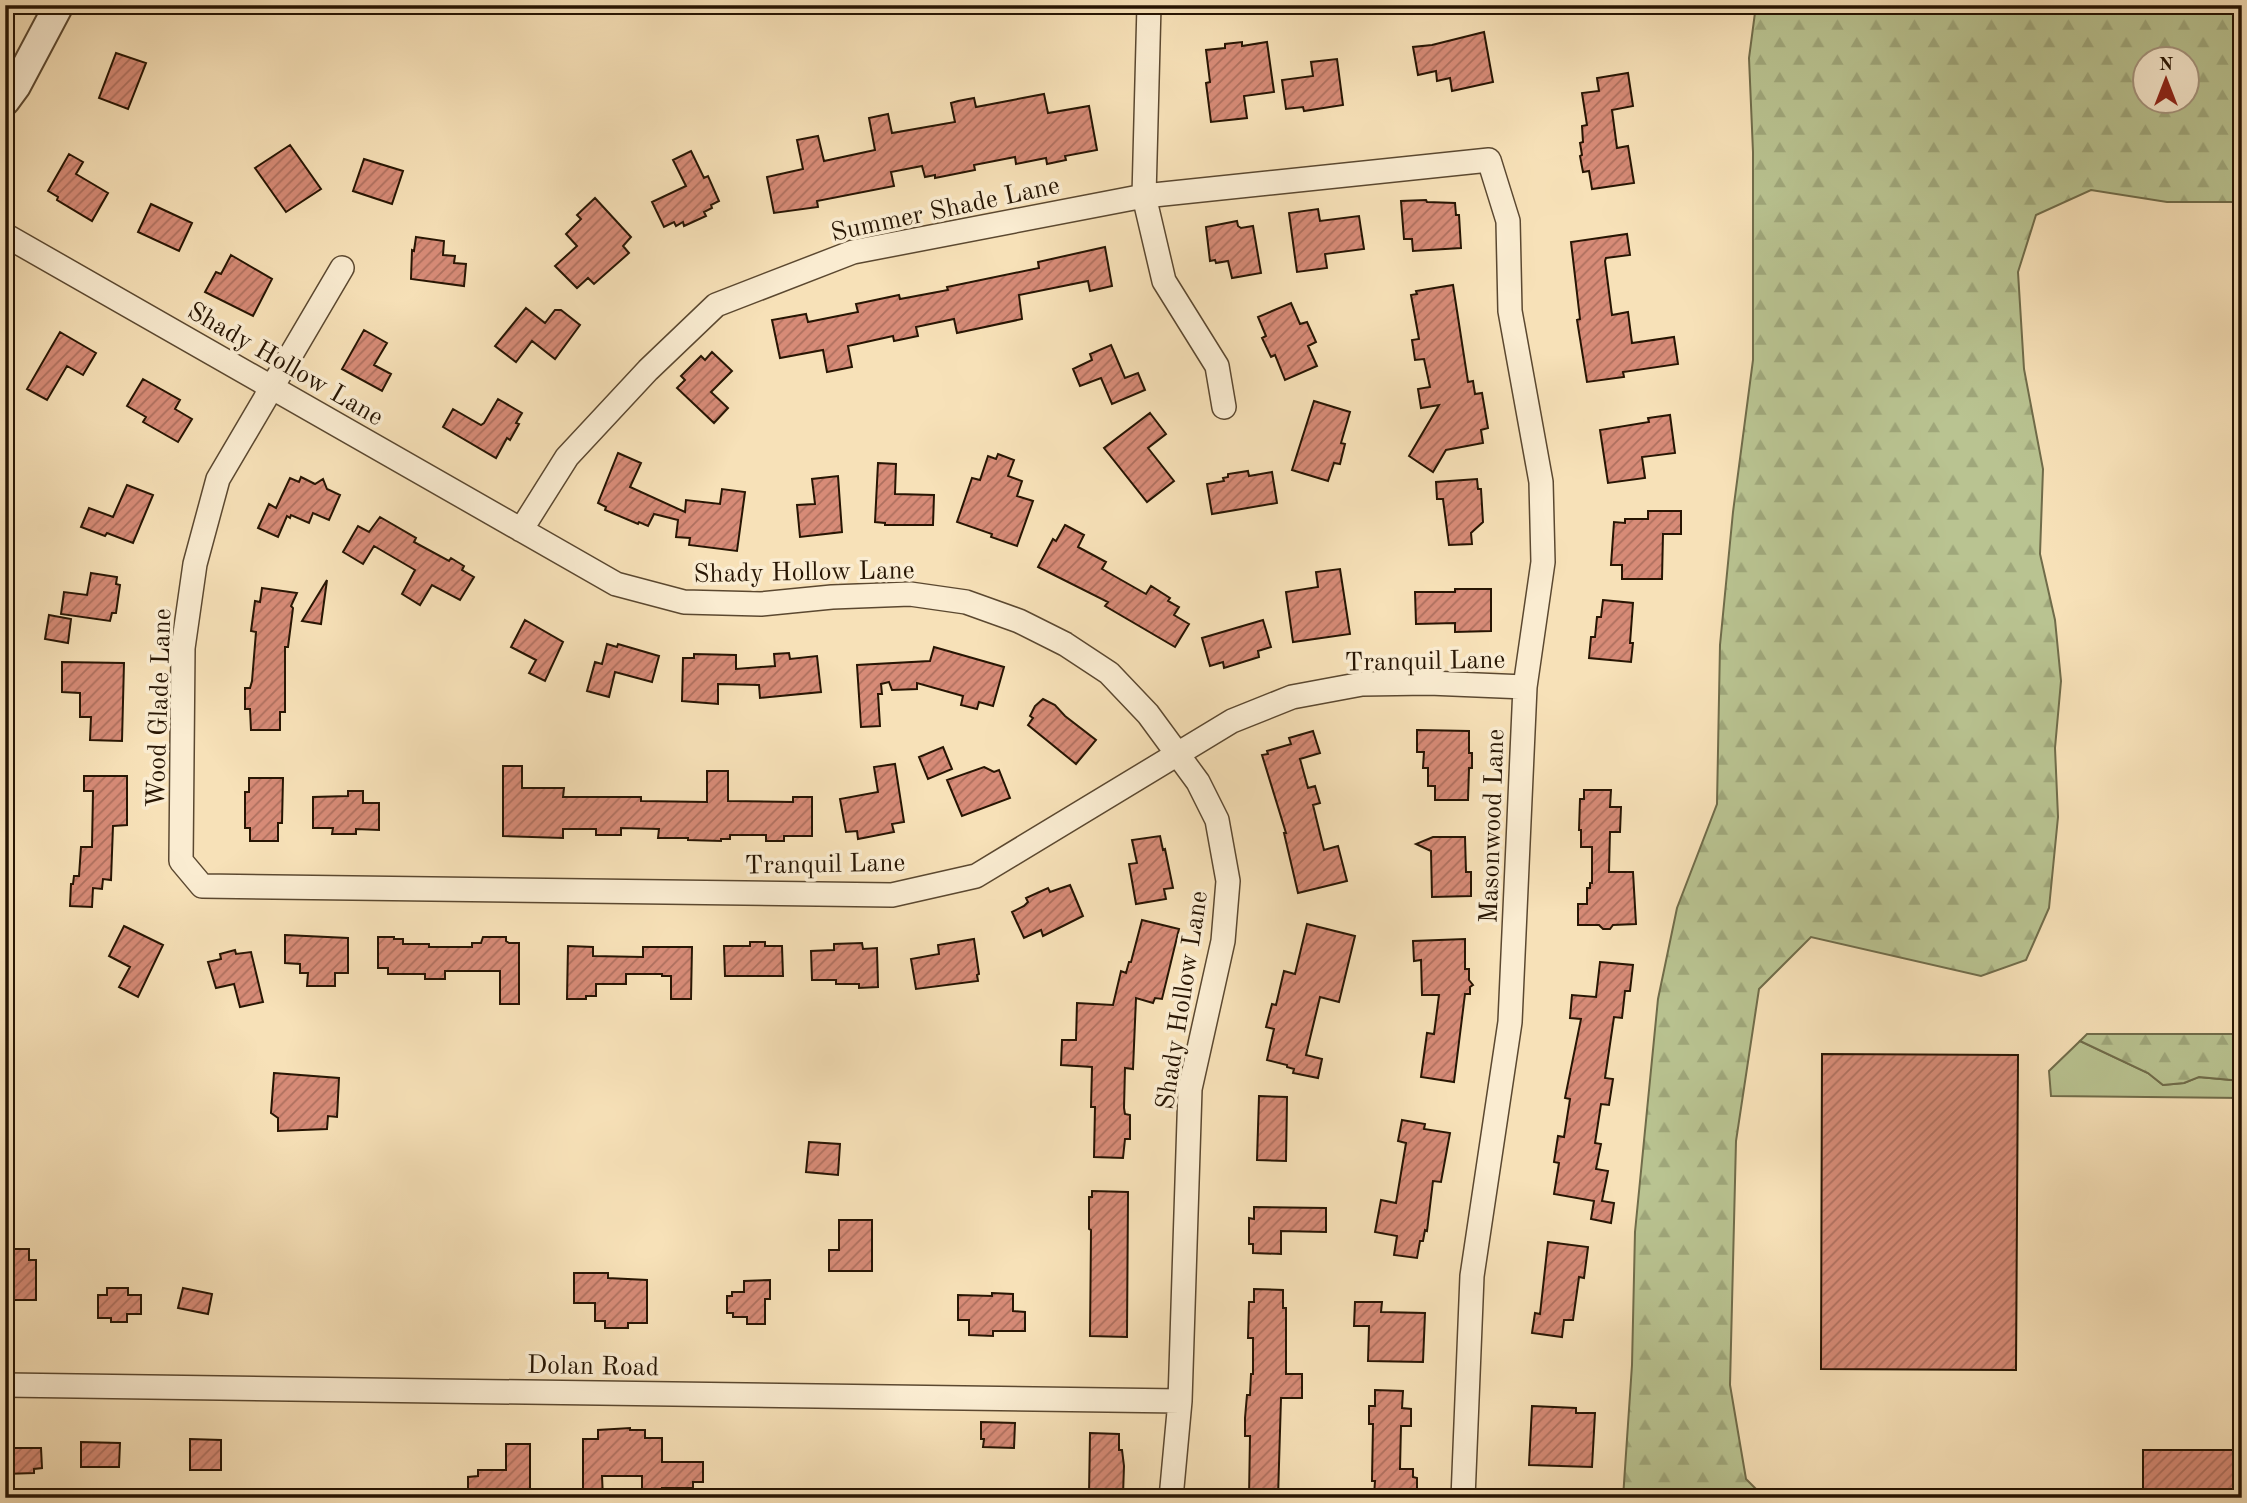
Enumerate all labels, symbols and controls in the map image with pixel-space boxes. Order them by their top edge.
north arrow [2132,46,2202,116]
text: N [2159,56,2174,75]
street label: Summer Shade Lane [829,173,1062,247]
street label: Shady Hollow Lane [183,298,387,431]
street label: Shady Hollow Lane [693,558,915,588]
street label: Wood Glade Lane [144,608,176,808]
street label: Tranquil Lane [1344,648,1506,676]
street label: Masonwood Lane [1477,728,1509,924]
street label: Tranquil Lane [744,851,906,879]
street label: Shady Hollow Lane [1153,889,1213,1112]
street label: Dolan Road [527,1353,659,1381]

